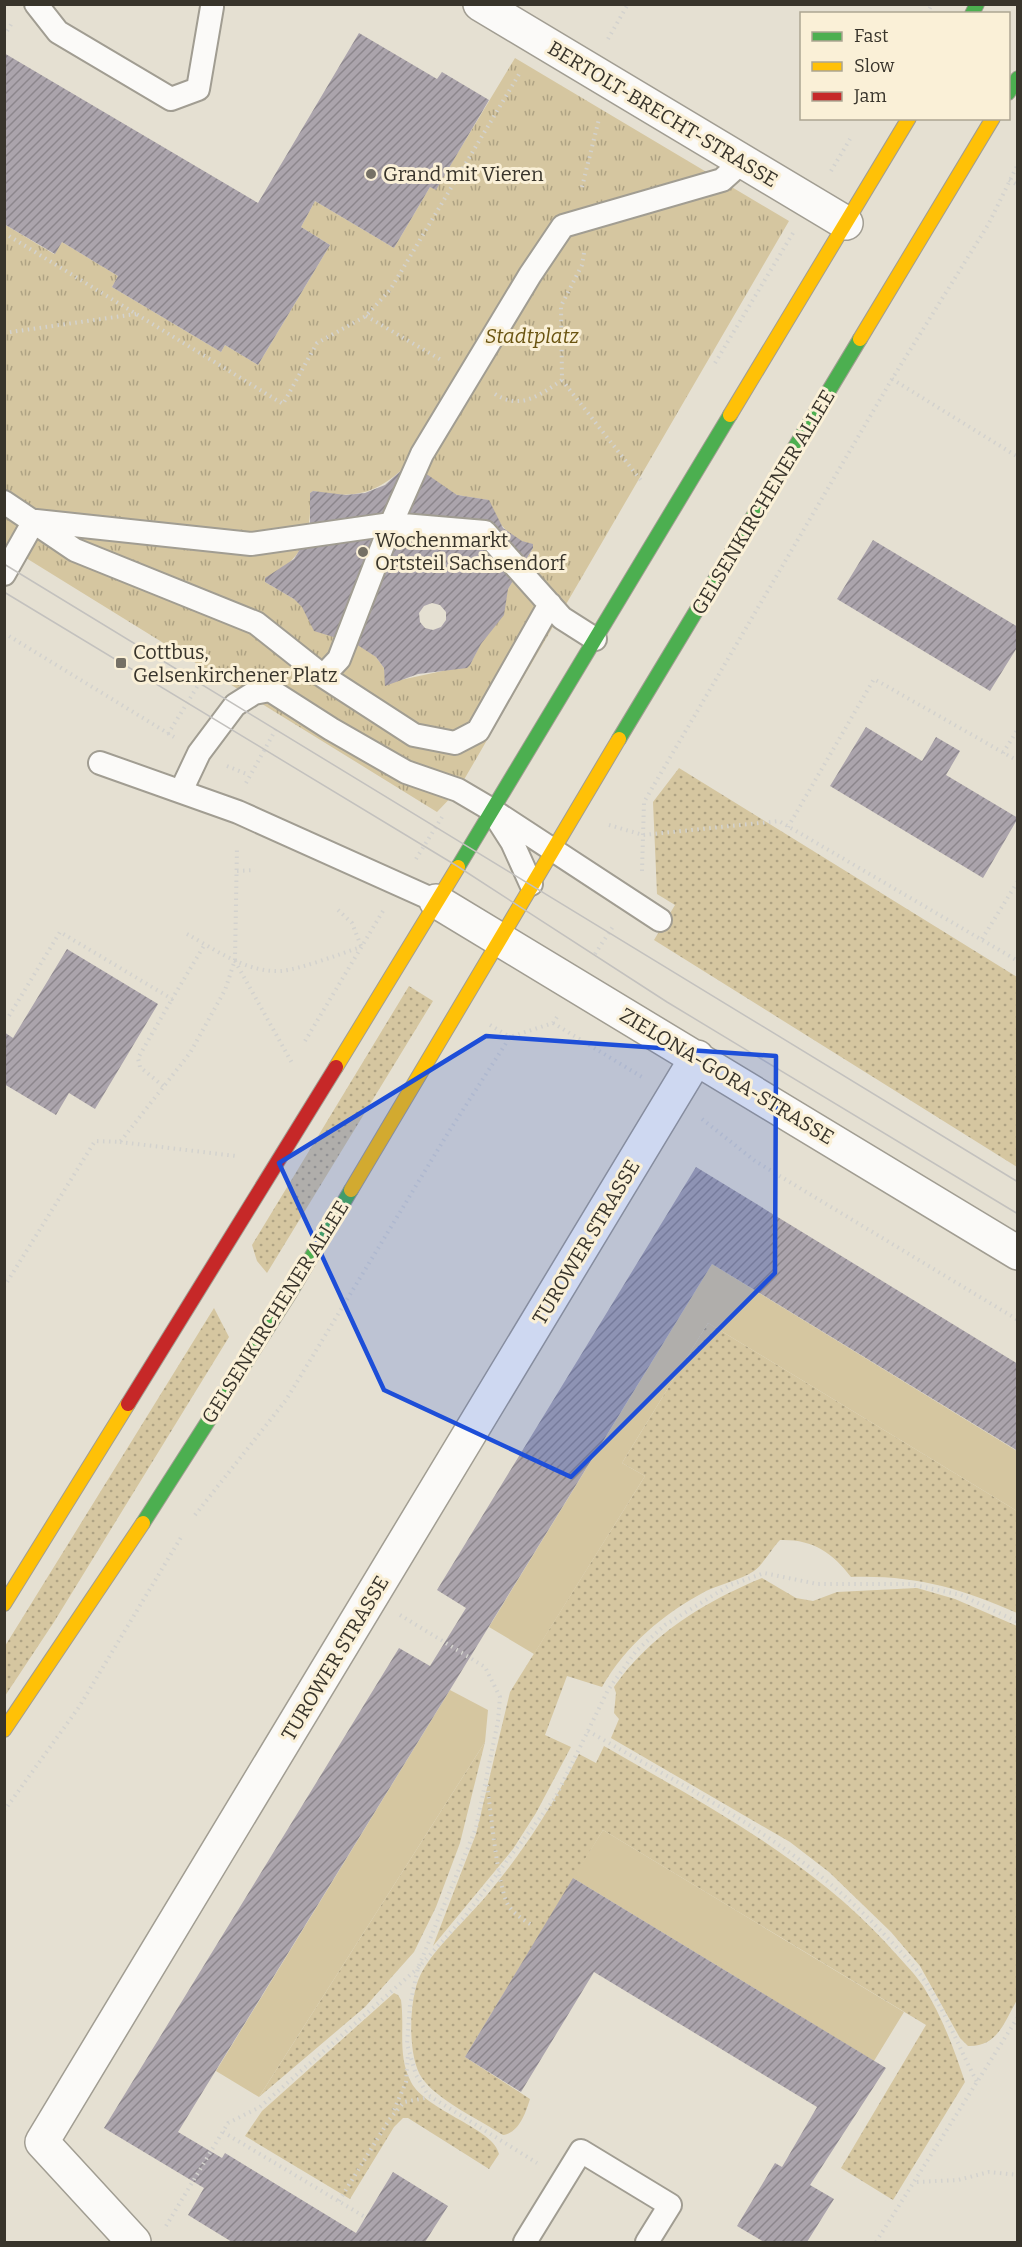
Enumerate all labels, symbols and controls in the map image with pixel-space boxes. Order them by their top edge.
legend [800,12,1010,120]
text: Fast [854,25,889,47]
street label: BERTOLT-BRECHT-STRASSE [544,36,782,192]
text: Slow [854,55,895,77]
text: Jam [853,85,887,107]
place label: Grand mit Vieren [383,162,544,186]
marker: Grand mit Vieren [364,167,378,181]
park label: Stadtplatz [485,324,580,348]
street label: GELSENKIRCHENER ALLEE [686,385,840,619]
place label: Wochenmarkt Ortsteil Sachsendorf [375,528,568,575]
marker: Wochenmarkt Ortsteil Sachsendorf [356,545,370,559]
place label: Cottbus, Gelsenkirchener Platz [133,640,338,687]
marker: Cottbus, Gelsenkirchener Platz [114,656,128,670]
street label: ZIELONA-GORA-STRASSE [616,1003,838,1149]
street label: TUROWER STRASSE [527,1155,645,1329]
street label: GELSENKIRCHENER ALLEE [196,1196,354,1428]
street label: TUROWER STRASSE [276,1571,394,1745]

